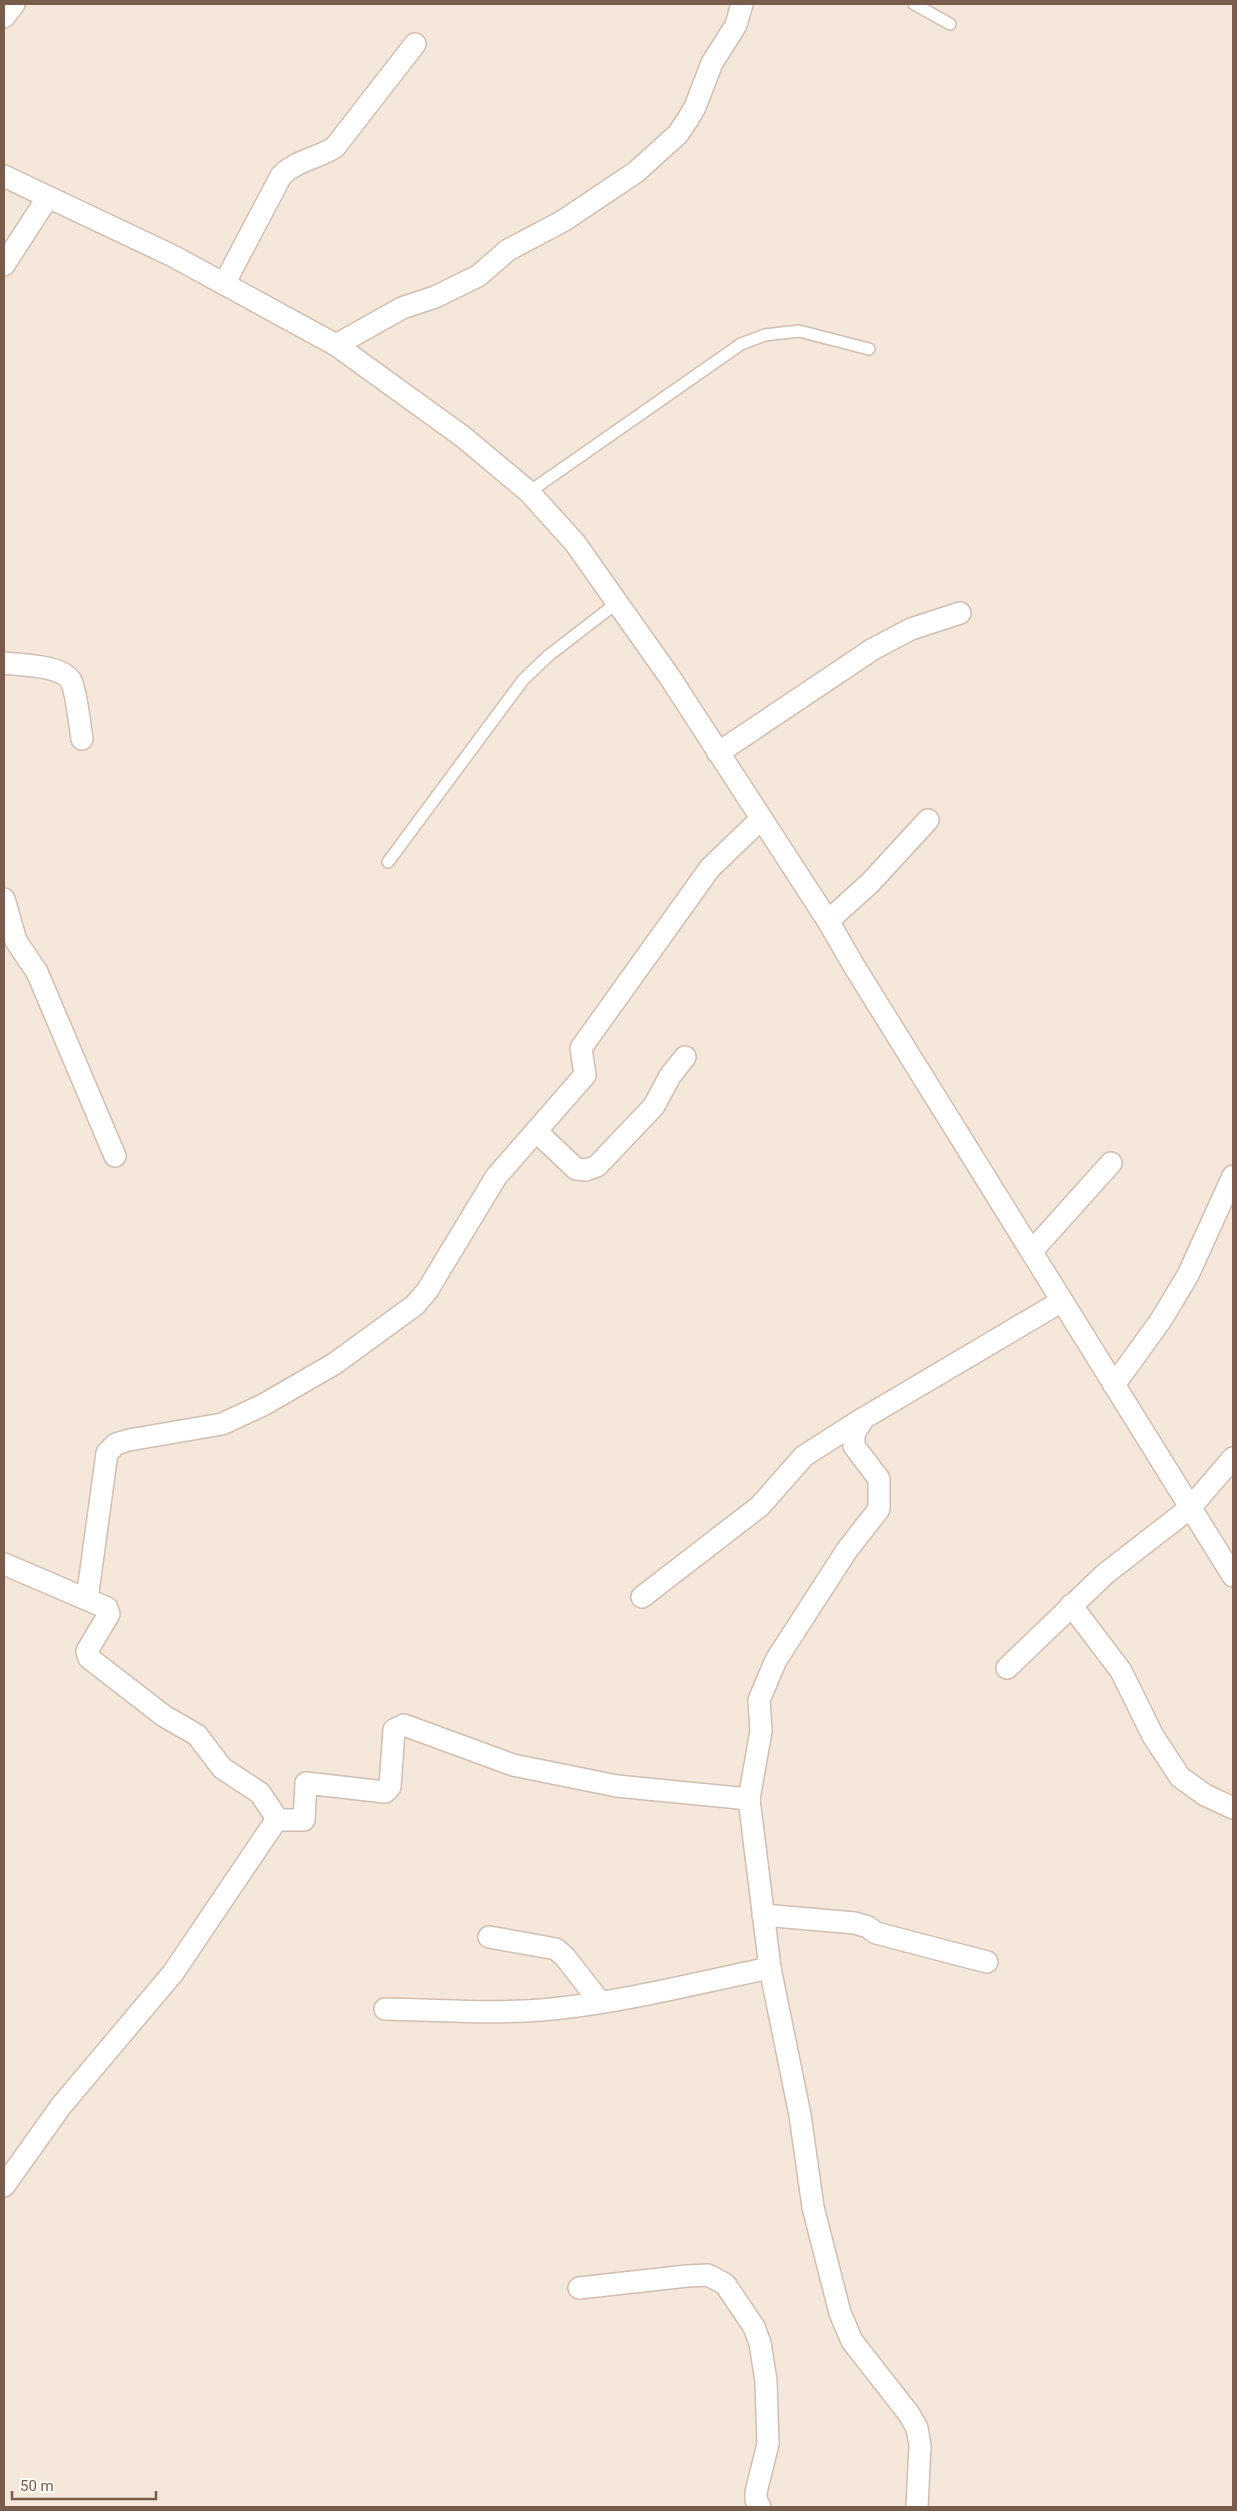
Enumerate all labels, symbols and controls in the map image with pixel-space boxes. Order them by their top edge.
scale bar [12,2468,156,2500]
text: 50 m [20,2477,54,2495]

